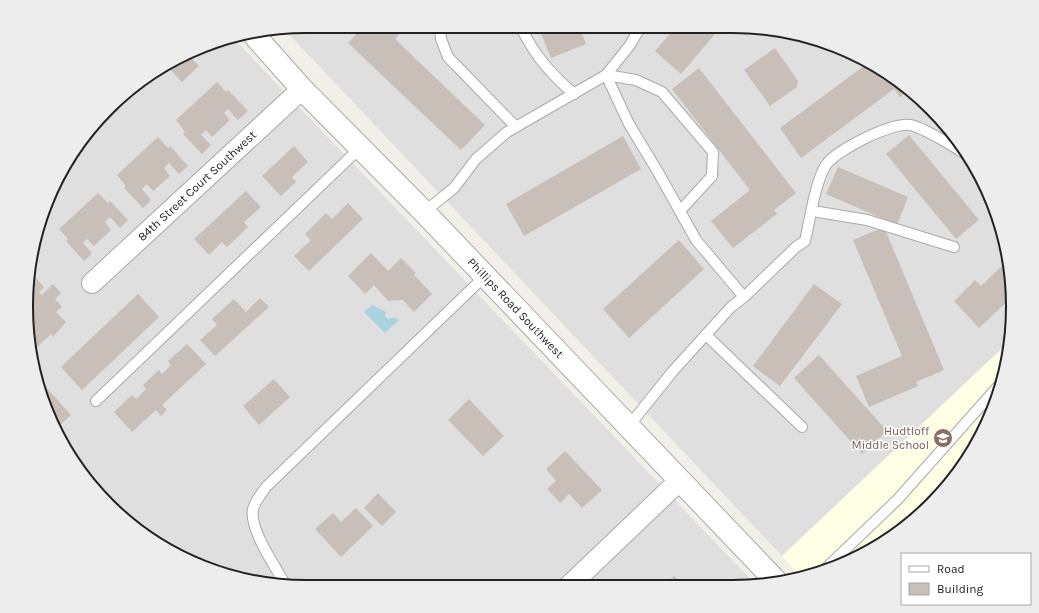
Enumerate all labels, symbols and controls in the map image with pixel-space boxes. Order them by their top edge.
street label: 84th Street Court Southwest [135,128,259,244]
street label: Phillips Road Southwest [464,255,567,361]
place label: Hudtloff Middle School [852,424,930,452]
school or university icon: Hudtloff Middle School [932,427,954,449]
legend [901,553,1031,605]
text: Road [937,562,965,576]
text: Building [937,582,984,596]

